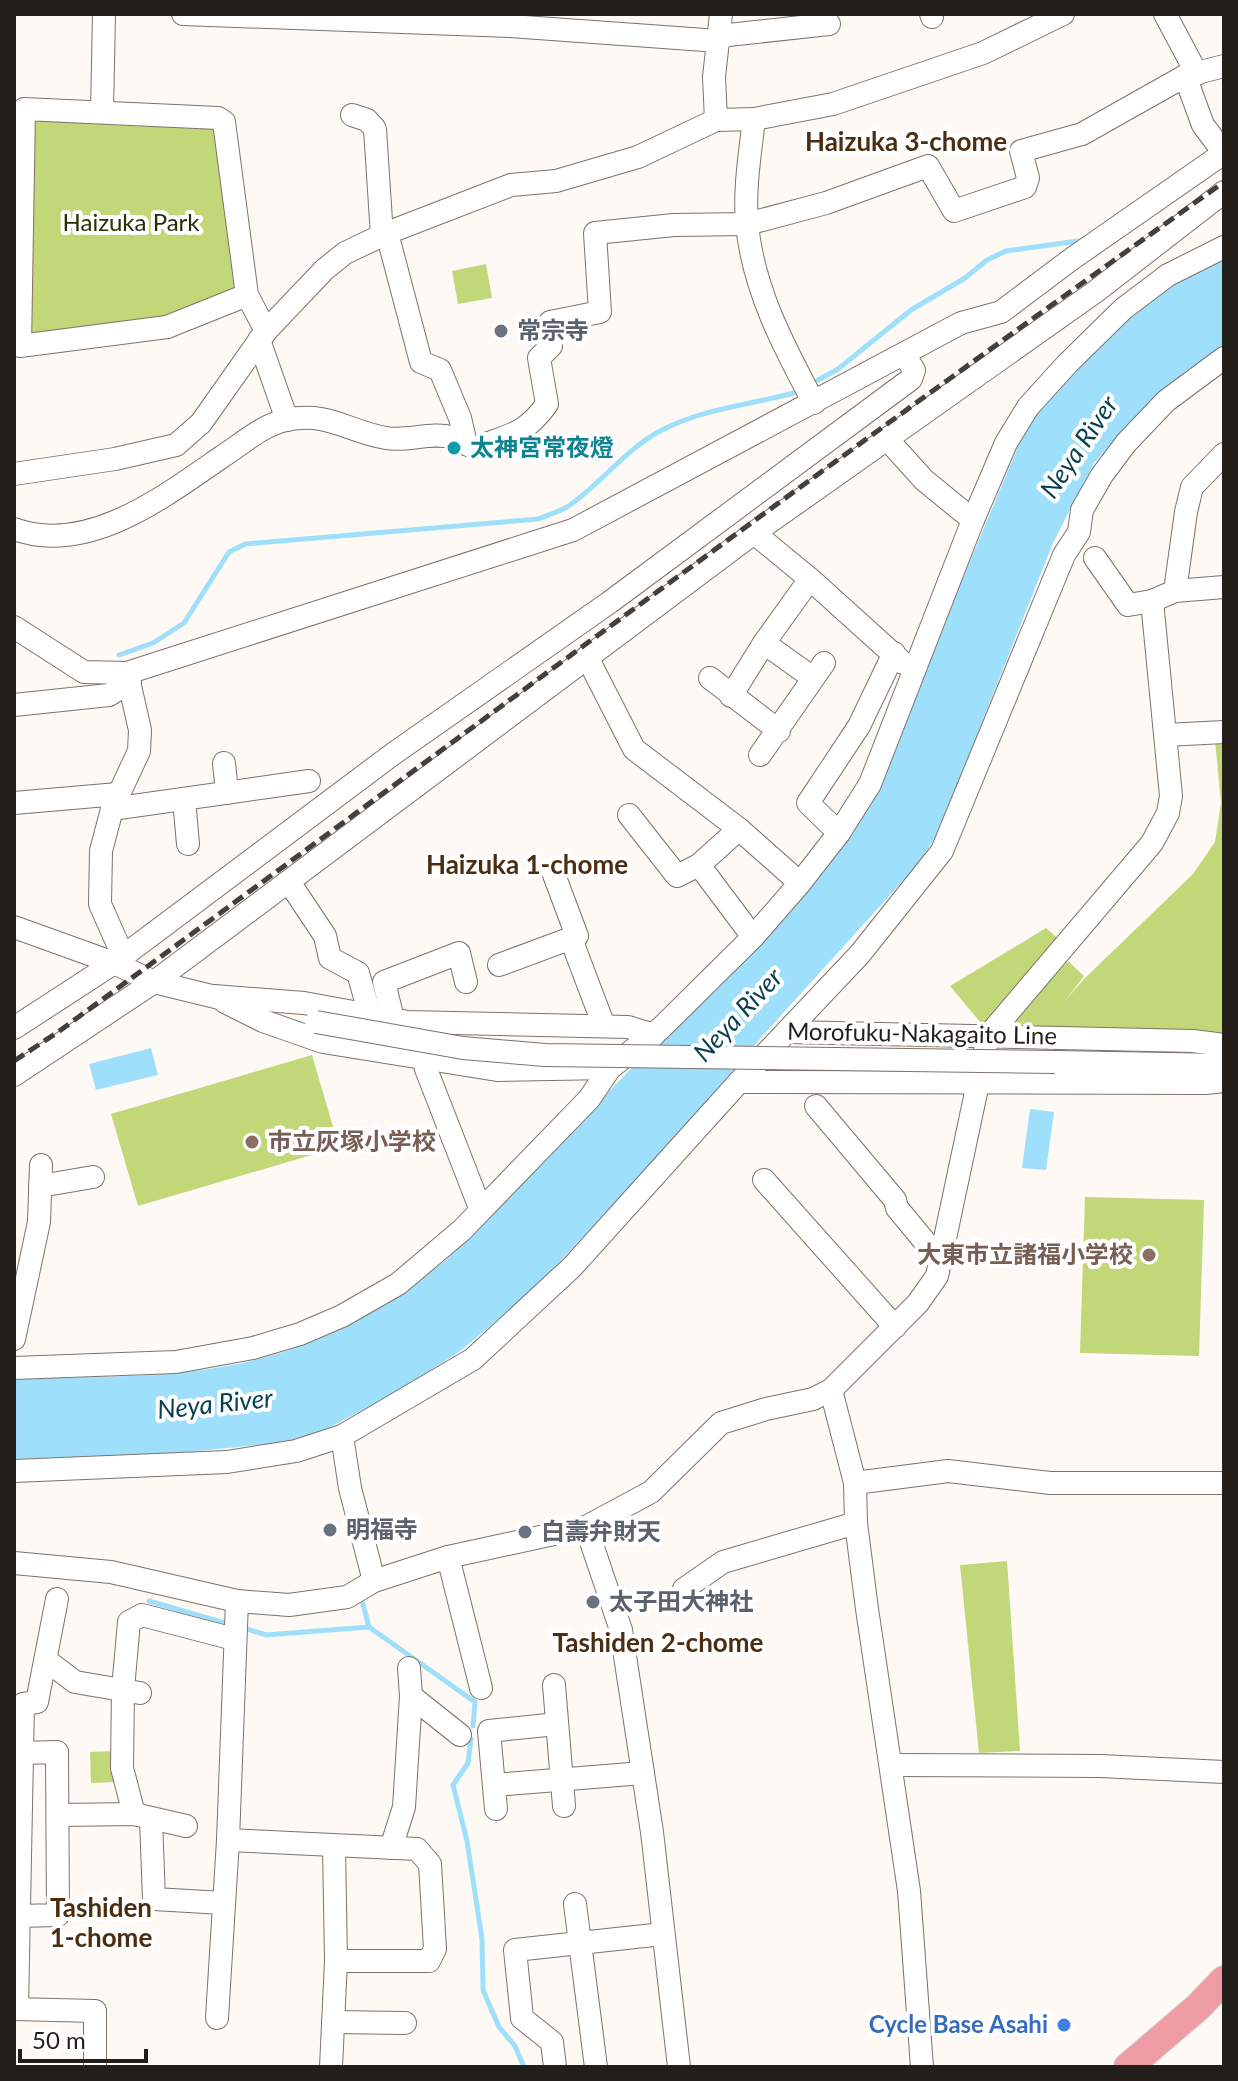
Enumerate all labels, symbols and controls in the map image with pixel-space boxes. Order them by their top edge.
district label: Haizuka 3-chome [805,125,1007,157]
park label: Haizuka Park [62,207,200,236]
place label: 常宗寺 [517,315,589,344]
marker: 常宗寺 [492,322,510,340]
water label: Neya River [1032,388,1124,503]
place label: 太神宮常夜燈 [470,432,614,461]
marker: 太神宮常夜燈 [445,439,463,457]
district label: Haizuka 1-chome [426,848,628,880]
water label: Neya River [686,960,789,1068]
street label: Morofuku-Nakagaito Line [787,1016,1057,1049]
place label: 市立灰塚小学校 [268,1126,436,1155]
marker: 市立灰塚小学校 [243,1133,261,1151]
place label: 大東市立諸福小学校 [917,1239,1133,1268]
marker: 大東市立諸福小学校 [1140,1246,1158,1264]
water label: Neya River [156,1381,275,1425]
place label: 明福寺 [346,1514,418,1543]
place label: 白壽弁財天 [541,1516,661,1545]
marker: 明福寺 [321,1521,339,1539]
marker: 白壽弁財天 [516,1523,534,1541]
place label: 太子田大神社 [609,1586,753,1615]
marker: 太子田大神社 [584,1593,602,1611]
district label: Tashiden 2-chome [553,1626,764,1658]
district label: Tashiden 1-chome [50,1891,152,1953]
place label: Cycle Base Asahi [869,2009,1048,2038]
scale bar [20,2013,146,2063]
marker: Cycle Base Asahi [1055,2016,1073,2034]
text: 50 m [32,2025,86,2054]

